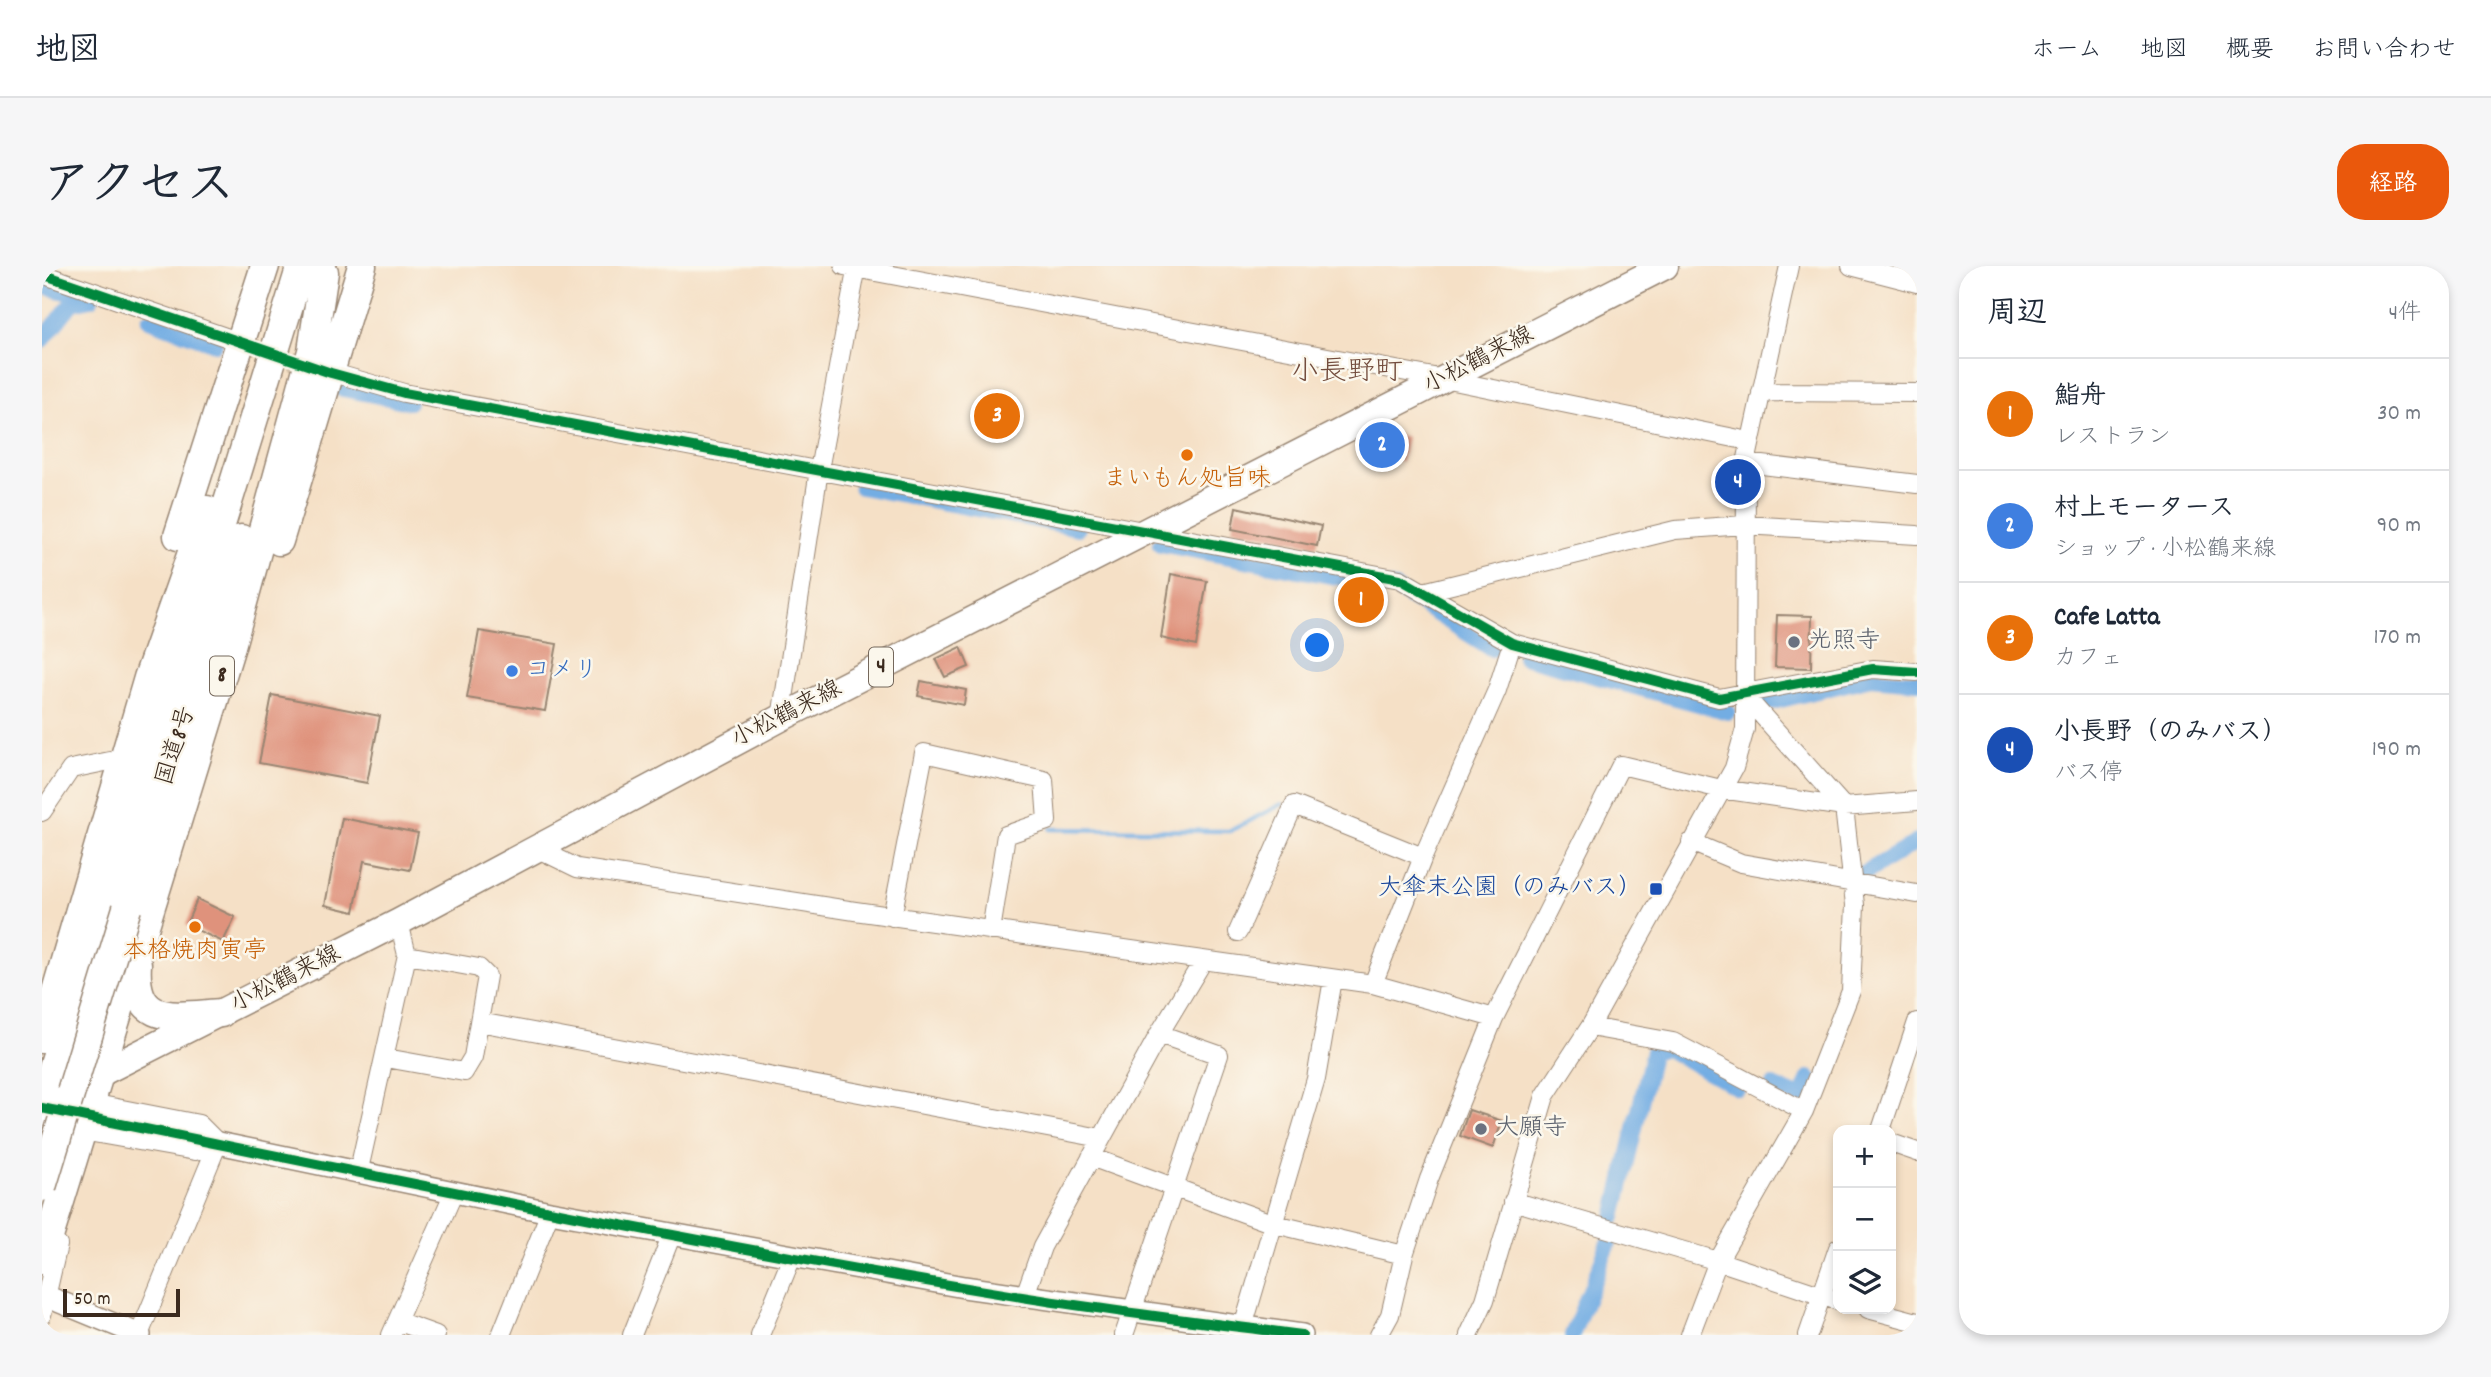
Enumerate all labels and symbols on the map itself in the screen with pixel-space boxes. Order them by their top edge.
street label: 小松鶴来線 [1418,319,1540,403]
district label: 小長野町 [1291,354,1403,394]
pin: 3 [974,390,1020,442]
pin: 2 [1359,419,1405,471]
marker: まいもん処旨味 [1179,447,1195,463]
pin: 4 [1715,456,1761,508]
place label: まいもん処旨味 [1103,463,1271,497]
pin: 1 [1338,574,1384,626]
place label: 光照寺 [1808,625,1880,659]
your location [1300,628,1334,662]
marker: 光照寺 [1786,634,1802,650]
road number: 4 [869,648,893,686]
place label: コメリ [526,654,598,688]
road number: 8 [210,656,234,696]
marker: コメリ [504,663,520,679]
street label: 小松鶴来線 [726,673,848,757]
street label: 国道8号 [149,702,205,790]
place label: 大傘末公園（のみバス） [1378,872,1642,906]
marker: 大傘末公園（のみバス） [1648,881,1664,897]
marker: 本格焼肉寅亭 [187,919,203,935]
place label: 本格焼肉寅亭 [123,935,267,969]
street label: 小松鶴来線 [225,938,347,1022]
place label: 大願寺 [1495,1112,1567,1146]
marker: 大願寺 [1473,1121,1489,1137]
scale bar [63,1286,180,1318]

